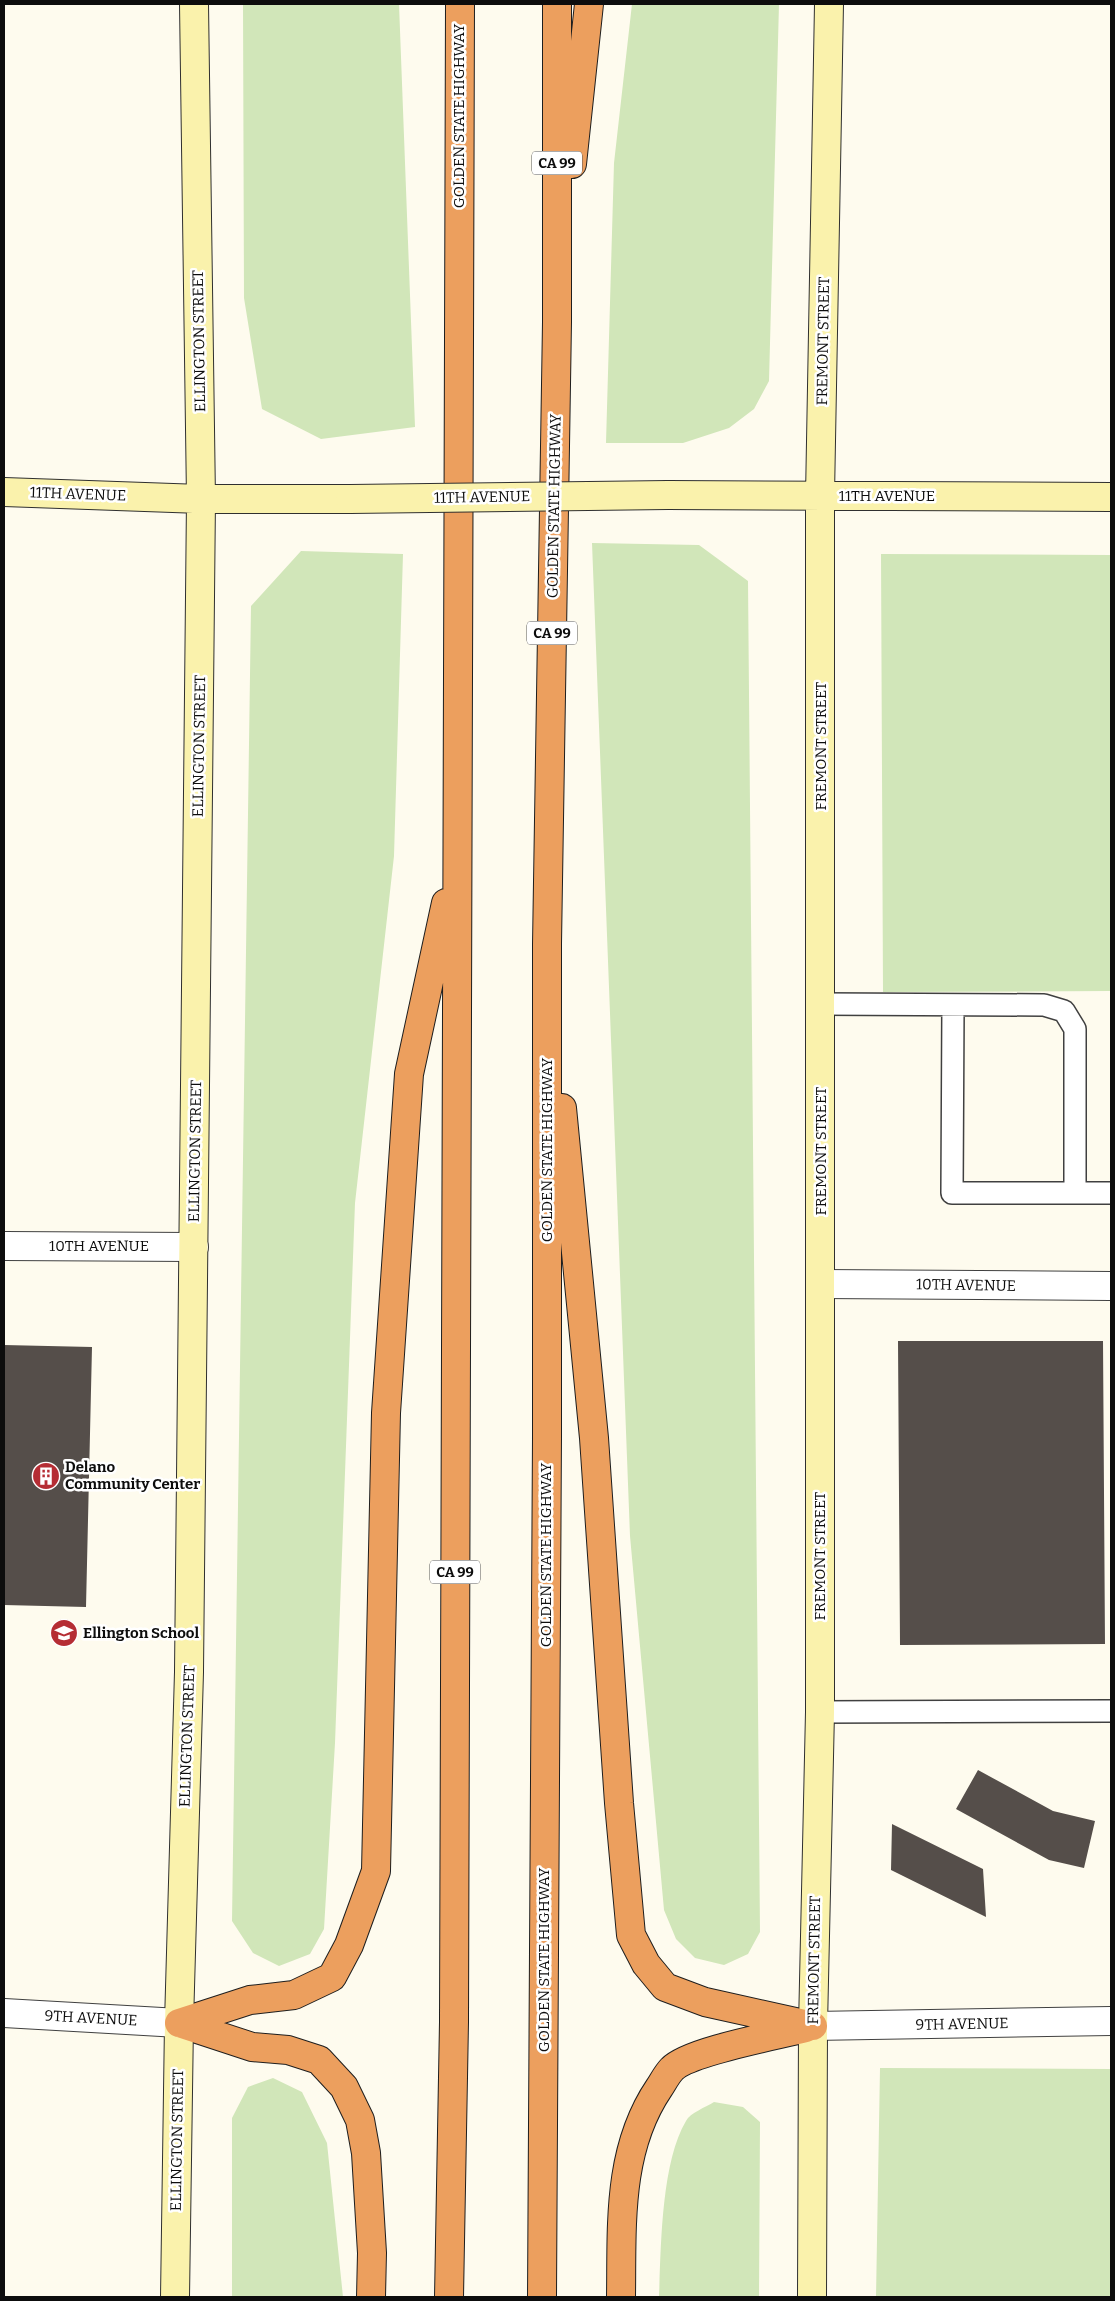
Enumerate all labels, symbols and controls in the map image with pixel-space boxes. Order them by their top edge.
street label: GOLDEN STATE HIGHWAY [450,23,468,208]
road number: CA 99 [532,152,582,174]
street label: ELLINGTON STREET [189,270,209,412]
street label: FREMONT STREET [813,276,833,406]
street label: GOLDEN STATE HIGHWAY [543,413,565,598]
street label: 11TH AVENUE [30,483,126,505]
street label: 11TH AVENUE [434,487,530,507]
street label: 11TH AVENUE [839,487,935,505]
road number: CA 99 [527,622,577,644]
street label: ELLINGTON STREET [189,675,209,817]
street label: FREMONT STREET [812,681,830,810]
street label: GOLDEN STATE HIGHWAY [538,1057,556,1242]
street label: ELLINGTON STREET [185,1080,205,1222]
street label: FREMONT STREET [812,1086,830,1215]
street label: 10TH AVENUE [49,1237,149,1255]
street label: 10TH AVENUE [916,1275,1016,1295]
place label: Delano Community Center [65,1458,200,1493]
building icon: Delano Community Center [31,1461,61,1491]
street label: GOLDEN STATE HIGHWAY [537,1462,555,1647]
street label: FREMONT STREET [811,1491,829,1620]
road number: CA 99 [430,1560,480,1584]
school or university icon: Ellington School [49,1618,79,1648]
place label: Ellington School [83,1624,199,1642]
street label: ELLINGTON STREET [176,1664,198,1807]
street label: GOLDEN STATE HIGHWAY [535,1867,553,2052]
street label: FREMONT STREET [804,1895,824,2025]
street label: 9TH AVENUE [44,2007,138,2029]
street label: 9TH AVENUE [915,2014,1009,2034]
street label: ELLINGTON STREET [167,2069,187,2211]

